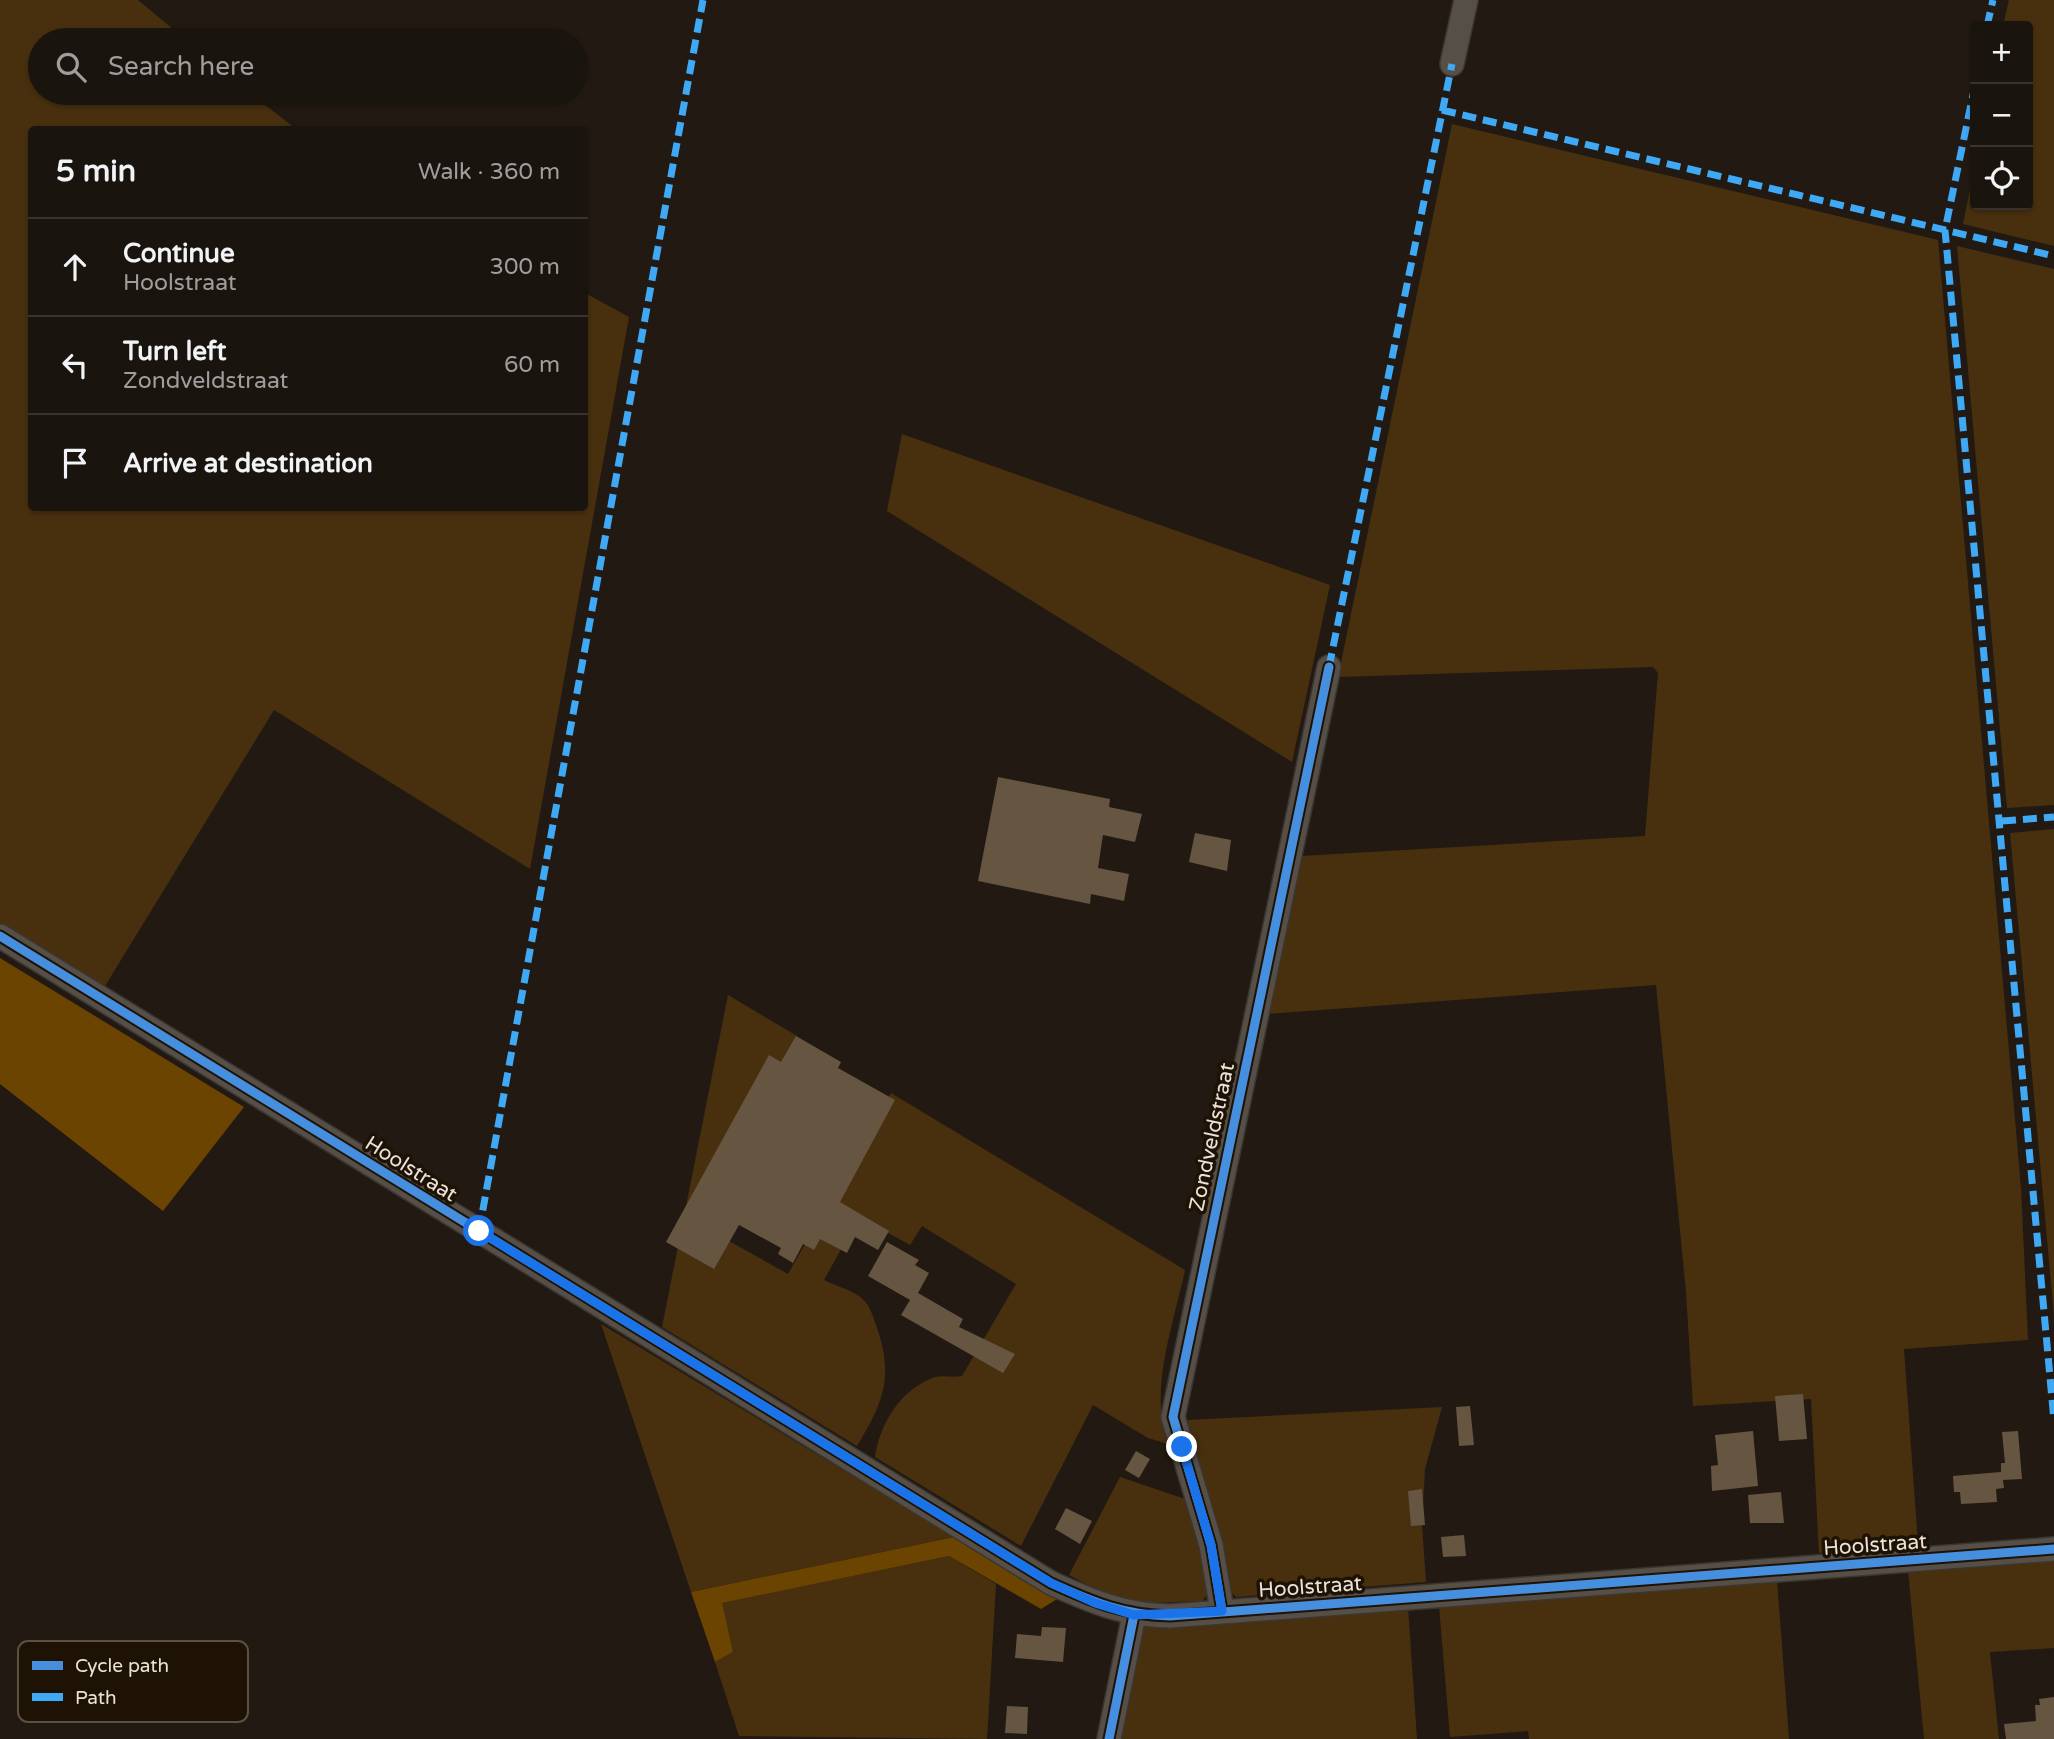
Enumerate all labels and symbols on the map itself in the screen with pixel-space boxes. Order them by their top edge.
street label: Zondveldstraat [1184,1061,1240,1213]
street label: Hoolstraat [360,1131,462,1207]
route start [463,1215,494,1246]
route end [1166,1431,1197,1462]
street label: Hoolstraat [1822,1529,1928,1561]
street label: Hoolstraat [1257,1571,1363,1603]
legend [18,1641,248,1722]
text: Cycle path [75,1655,169,1677]
text: Path [75,1687,117,1709]

